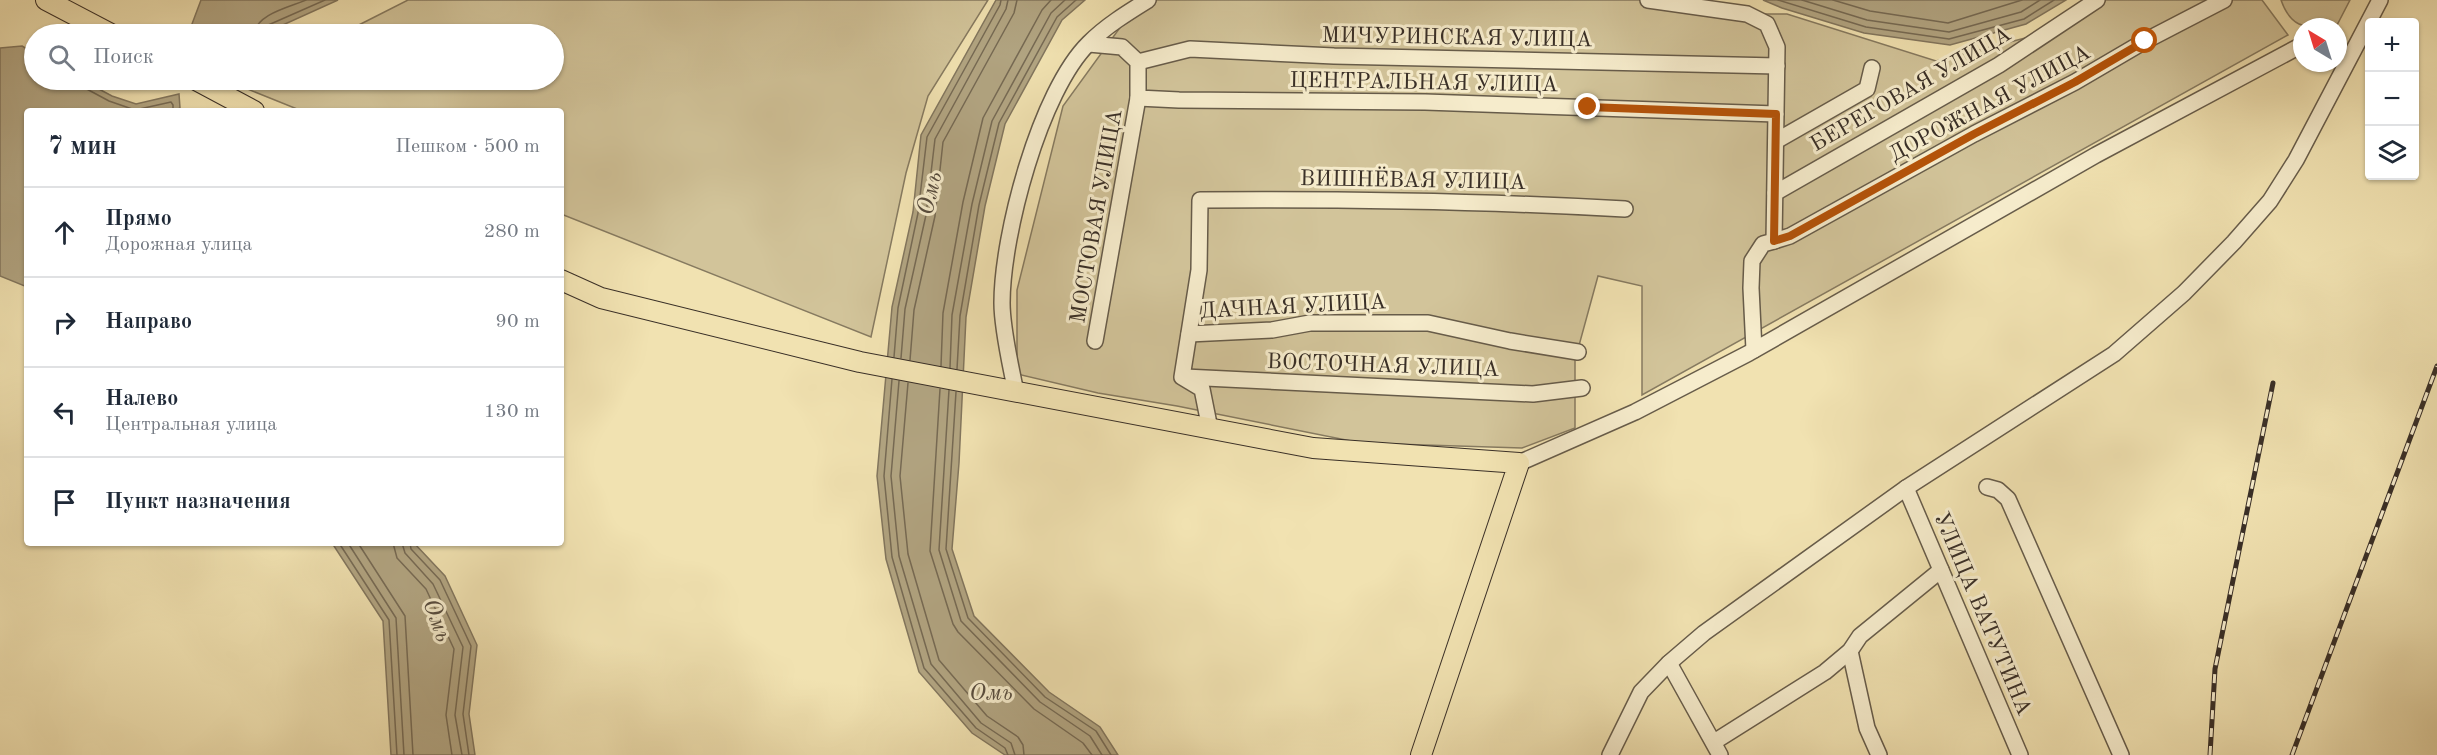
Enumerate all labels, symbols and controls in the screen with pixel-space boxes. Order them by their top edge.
north arrow [2293,18,2347,72]
map controls [2365,18,2419,180]
button: + [2365,18,2419,72]
street label: БЕРЕГОВАЯ УЛИЦА [1807,23,2015,156]
search box [24,24,564,90]
street label: МИЧУРИНСКАЯ УЛИЦА [1321,25,1593,51]
route start [2131,27,2157,53]
icon: search [45,41,78,74]
street label: ДОРОЖНАЯ УЛИЦА [1886,41,2094,166]
text: Поиск [93,46,154,68]
street label: ЦЕНТРАЛЬНАЯ УЛИЦА [1289,70,1559,96]
button: − [2365,72,2419,126]
route end [1574,93,1600,119]
street label: МОСТОВАЯ УЛИЦА [1067,107,1127,325]
button: layers [2365,126,2419,180]
text: 7 мин [48,134,117,160]
text: Пешком · 500 m [395,137,540,157]
street label: ВИШНЁВАЯ УЛИЦА [1300,165,1526,194]
water label: Омь [914,169,948,218]
text: Прямо [105,208,172,230]
icon: ahead [48,216,81,249]
text: 280 m [484,222,540,242]
text: Дорожная улица [105,235,252,255]
street label: ДАЧНАЯ УЛИЦА [1199,291,1387,323]
icon: right [48,306,81,339]
text: Направо [105,311,192,333]
text: 90 m [495,312,540,332]
street label: ВОСТОЧНАЯ УЛИЦА [1266,351,1500,381]
text: Налево [105,388,178,410]
icon: left [48,396,81,429]
text: 130 m [484,402,540,422]
text: Центральная улица [105,415,277,435]
icon: arrive [48,486,81,519]
text: Пункт назначения [105,491,291,513]
street label: УЛИЦА ВАТУТИНА [1929,509,2035,719]
water label: Омь [417,596,455,645]
water label: Омь [969,682,1013,706]

